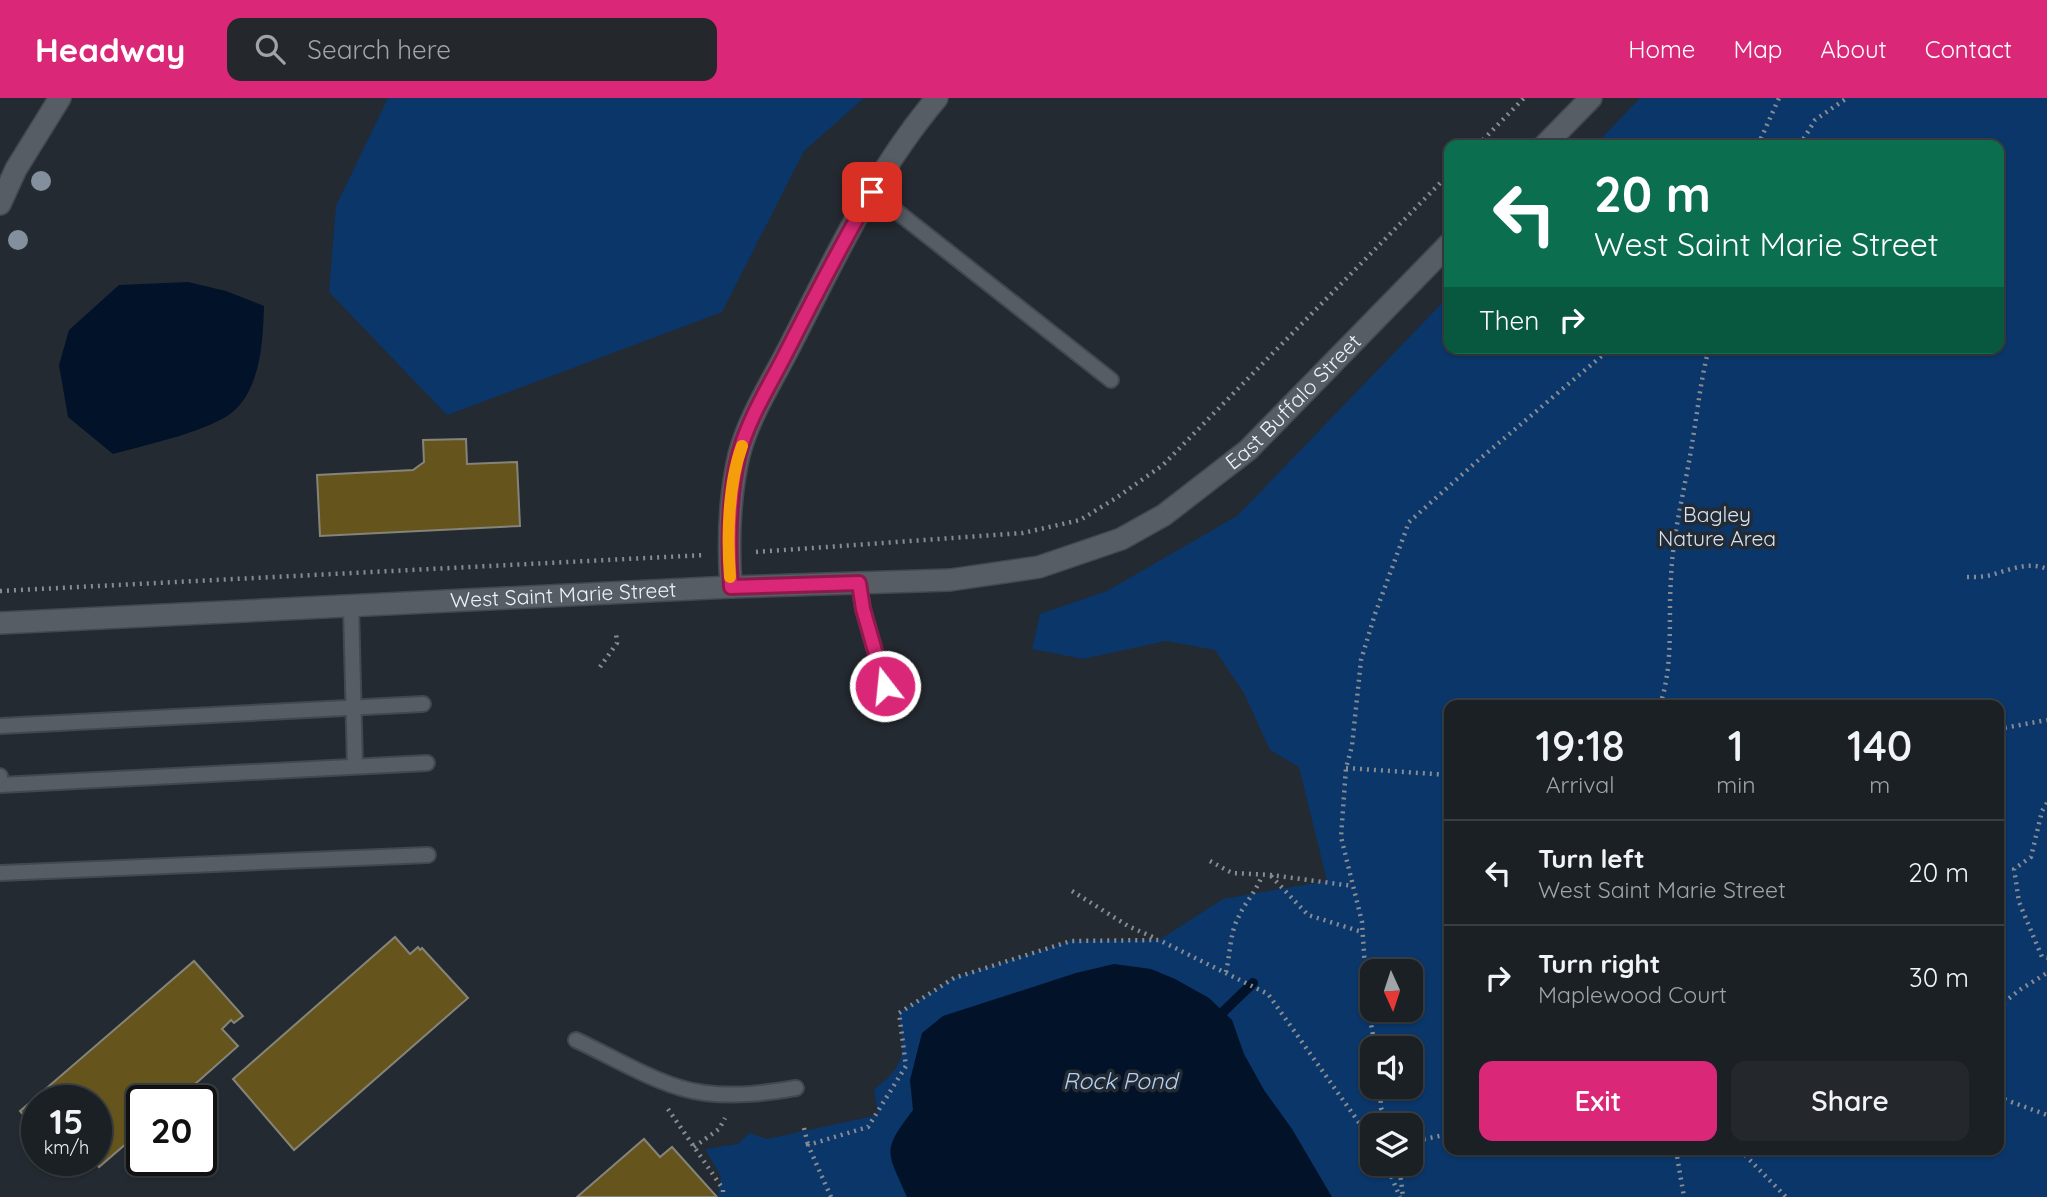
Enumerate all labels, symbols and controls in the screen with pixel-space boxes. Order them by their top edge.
search box [227,18,717,81]
text: Headway [35,29,185,70]
icon: search [251,30,289,68]
text: Search here [307,33,451,66]
text: Home [1628,34,1695,64]
text: Map [1733,34,1782,64]
text: About [1820,34,1887,64]
text: Contact [1925,34,2012,64]
pin [842,162,902,222]
text: 20 m [1594,163,1711,224]
icon: left [1479,168,1570,259]
icon: arrive [853,173,891,211]
text: West Saint Marie Street [1594,224,1939,264]
icon: right [1553,301,1591,339]
text: Then [1479,304,1539,337]
street label: East Buffalo Street [1220,328,1366,475]
park label: Bagley Nature Area [1658,501,1776,551]
street label: West Saint Marie Street [450,576,677,613]
position arrow [848,649,922,723]
text: 19:18 [1536,719,1625,772]
text: 1 [1728,719,1744,772]
text: 140 [1847,719,1912,772]
text: Arrival [1546,770,1615,799]
text: min [1716,770,1755,799]
text: m [1869,770,1890,799]
text: Turn left [1538,842,1645,875]
icon: left [1479,854,1517,892]
text: 20 m [1908,856,1969,889]
text: West Saint Marie Street [1538,875,1786,904]
text: Turn right [1538,947,1660,980]
north arrow [1360,959,1423,1022]
map controls [1360,959,1423,1176]
icon: right [1479,959,1517,997]
text: 30 m [1909,961,1969,994]
text: Maplewood Court [1538,980,1727,1009]
button: sound [1360,1036,1423,1099]
button: Exit [1479,1061,1717,1141]
button: Share [1731,1061,1969,1141]
water label: Rock Pond [1063,1066,1180,1095]
speed limit sign: 20 [126,1085,217,1176]
text: 15 [50,1099,83,1143]
button: layers [1360,1113,1423,1176]
text: km/h [44,1136,89,1159]

